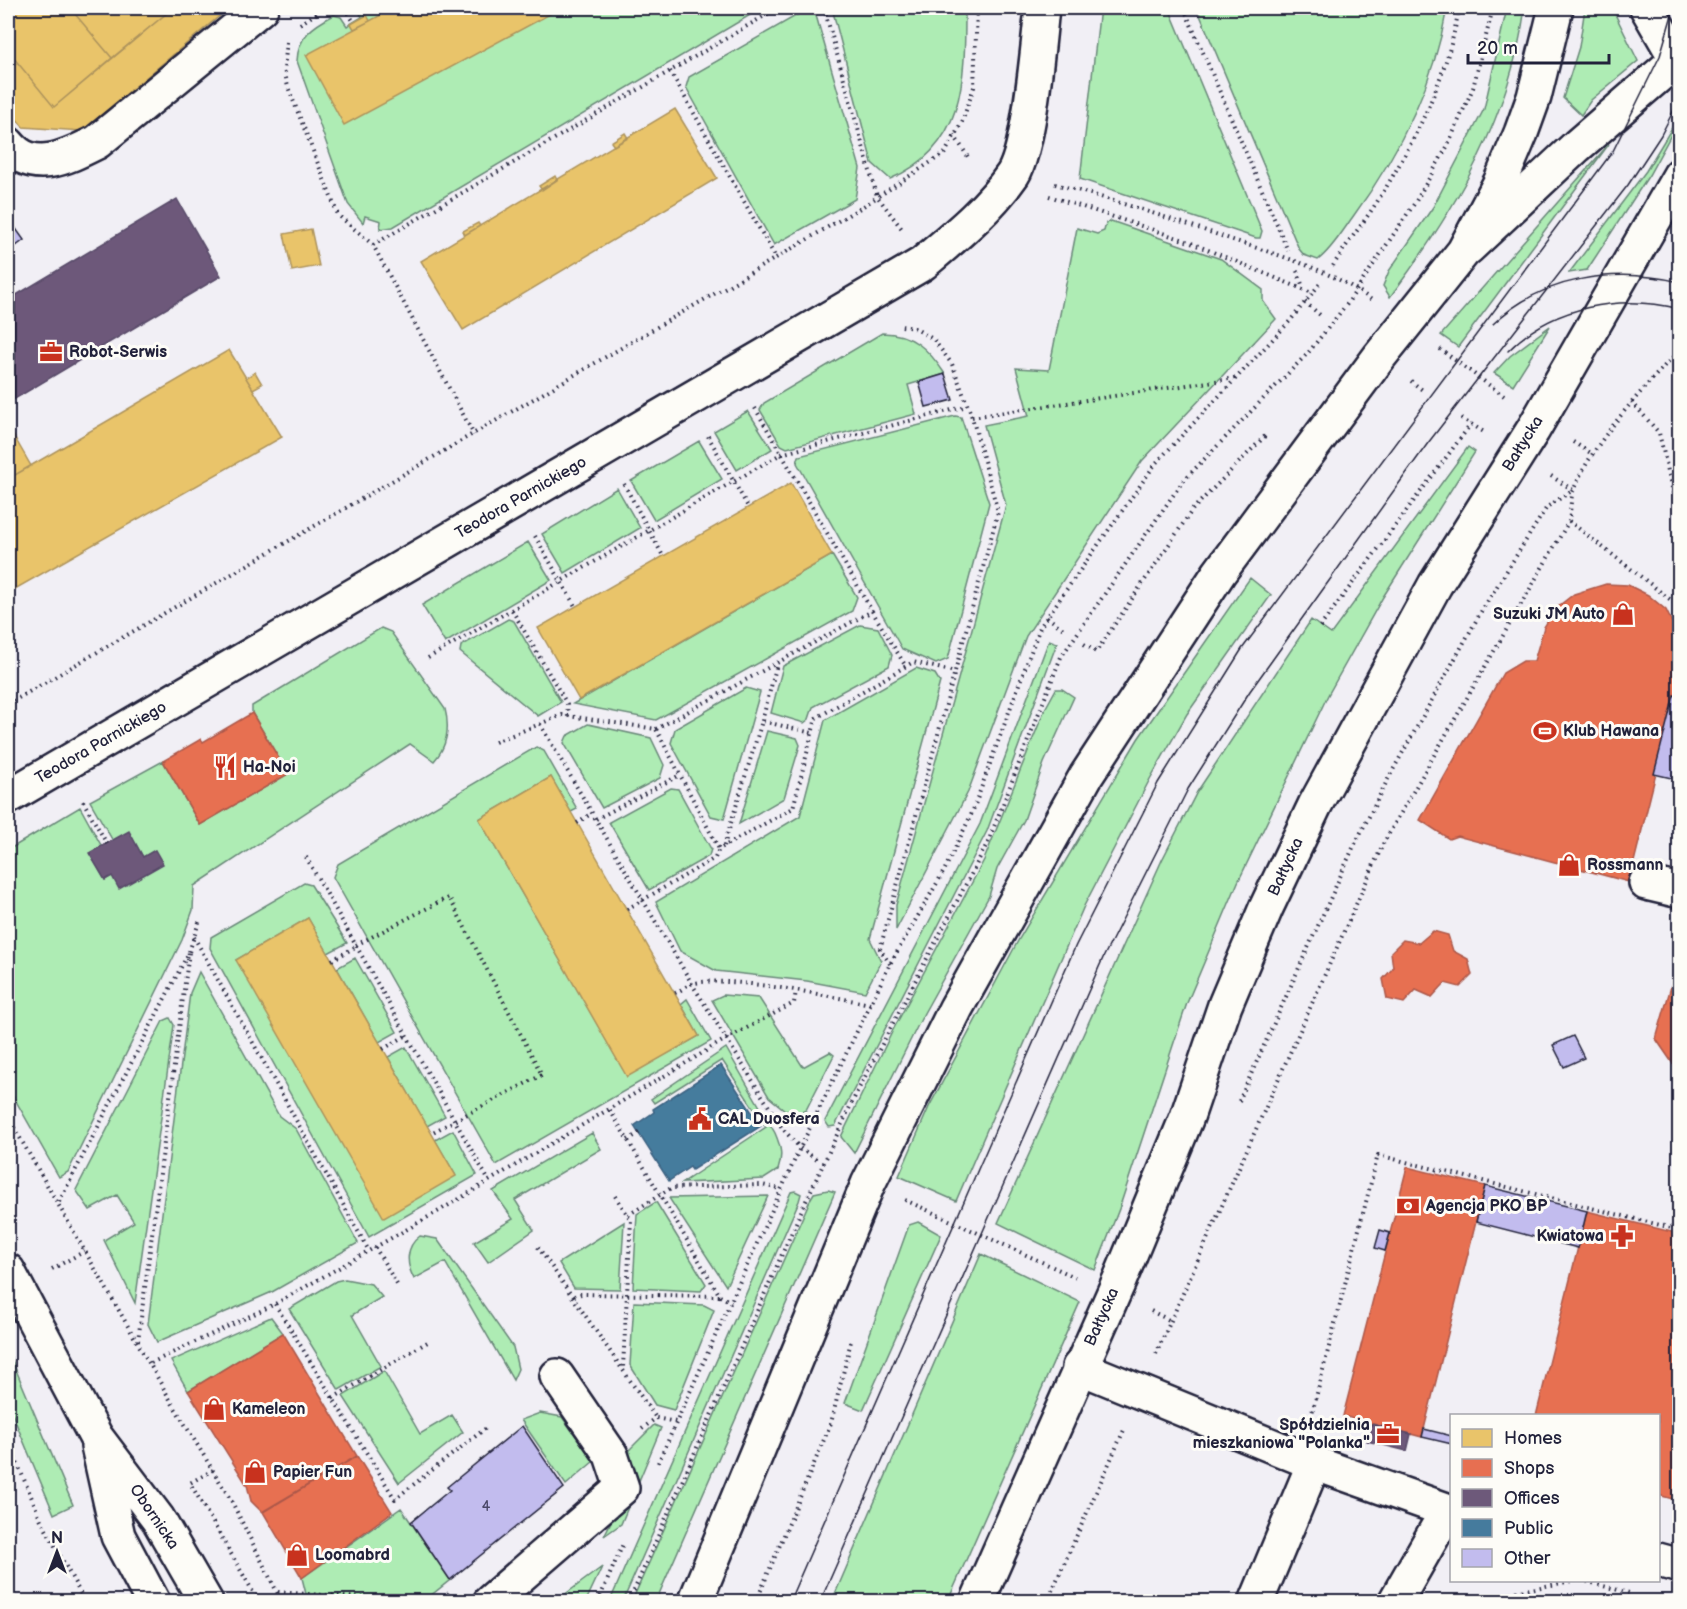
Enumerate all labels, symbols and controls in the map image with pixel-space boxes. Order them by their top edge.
scale bar [1468,27,1609,65]
text: 20 m [1477,38,1518,59]
office icon: Robot-Serwis [38,339,64,365]
place label: Robot-Serwis [69,343,167,362]
street label: Bałtycka [1499,413,1547,475]
street label: Teodora Parnickiego [452,453,590,543]
shop icon: Suzuki JM Auto [1610,601,1636,627]
place label: Suzuki JM Auto [1493,605,1605,624]
street label: Teodora Parnickiego [32,698,170,788]
sports icon: Klub Hawana [1532,718,1558,744]
place label: Klub Hawana [1563,722,1659,741]
restaurant icon: Ha-Noi [212,754,238,780]
place label: Ha-Noi [243,758,296,777]
street label: Bałtycka [1264,835,1308,899]
shop icon: Rossmann [1556,852,1582,878]
place label: Rossmann [1587,856,1664,875]
public building icon: CAL Duosfera [687,1106,713,1132]
place label: CAL Duosfera [718,1110,820,1129]
bank icon: Agencja PKO BP [1395,1193,1421,1219]
place label: Agencja PKO BP [1425,1197,1547,1216]
pharmacy icon: Kwiatowa [1609,1223,1635,1249]
place label: Kwiatowa [1536,1227,1604,1246]
street label: Bałtycka [1081,1285,1123,1349]
shop icon: Kameleon [201,1396,227,1422]
place label: Kameleon [232,1400,306,1419]
legend [1450,1414,1660,1582]
place label: Spółdzielnia mieszkaniowa "Polanka" [1193,1416,1370,1453]
office icon: Spółdzielnia mieszkaniowa "Polanka" [1375,1421,1401,1447]
text: Homes [1504,1428,1562,1449]
text: Shops [1504,1458,1555,1479]
shop icon: Papier Fun [242,1459,268,1485]
place label: Papier Fun [273,1463,352,1482]
street label: Obornicka [125,1481,183,1553]
text: Offices [1504,1488,1560,1509]
house number: 4 [482,1498,491,1515]
text: Public [1504,1518,1553,1539]
north arrow [27,1522,87,1582]
text: N [51,1529,63,1548]
shop icon: Loomabrd [284,1542,310,1568]
place label: Loomabrd [315,1546,390,1565]
text: Other [1504,1548,1551,1569]

